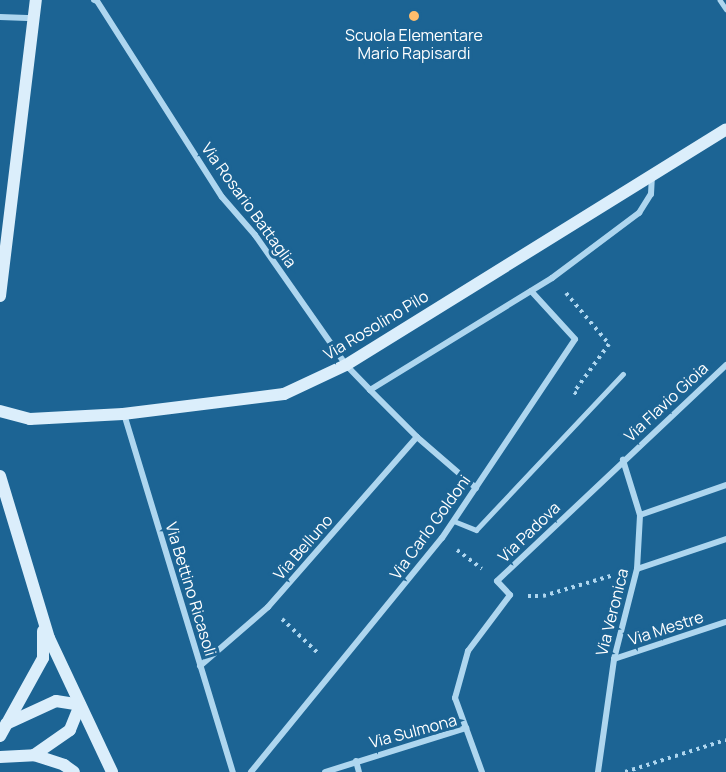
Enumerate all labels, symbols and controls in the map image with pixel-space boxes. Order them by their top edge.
marker: Scuola Elementare Mario Rapisardi [407,9,421,23]
place label: Scuola Elementare Mario Rapisardi [345,25,483,63]
street label: Via Rosario Battaglia [197,139,301,271]
street label: Via Rosolino Pilo [320,286,432,364]
street label: Via Flavio Gioia [620,358,712,446]
street label: Via Carlo Goldoni [386,471,474,583]
street label: Via Padova [494,498,564,566]
street label: Via Belluno [269,510,337,584]
street label: Via Bettino Ricasoli [162,520,220,658]
street label: Via Veronica [592,566,632,658]
street label: Via Mestre [626,607,706,649]
street label: Via Sulmona [367,710,459,752]

